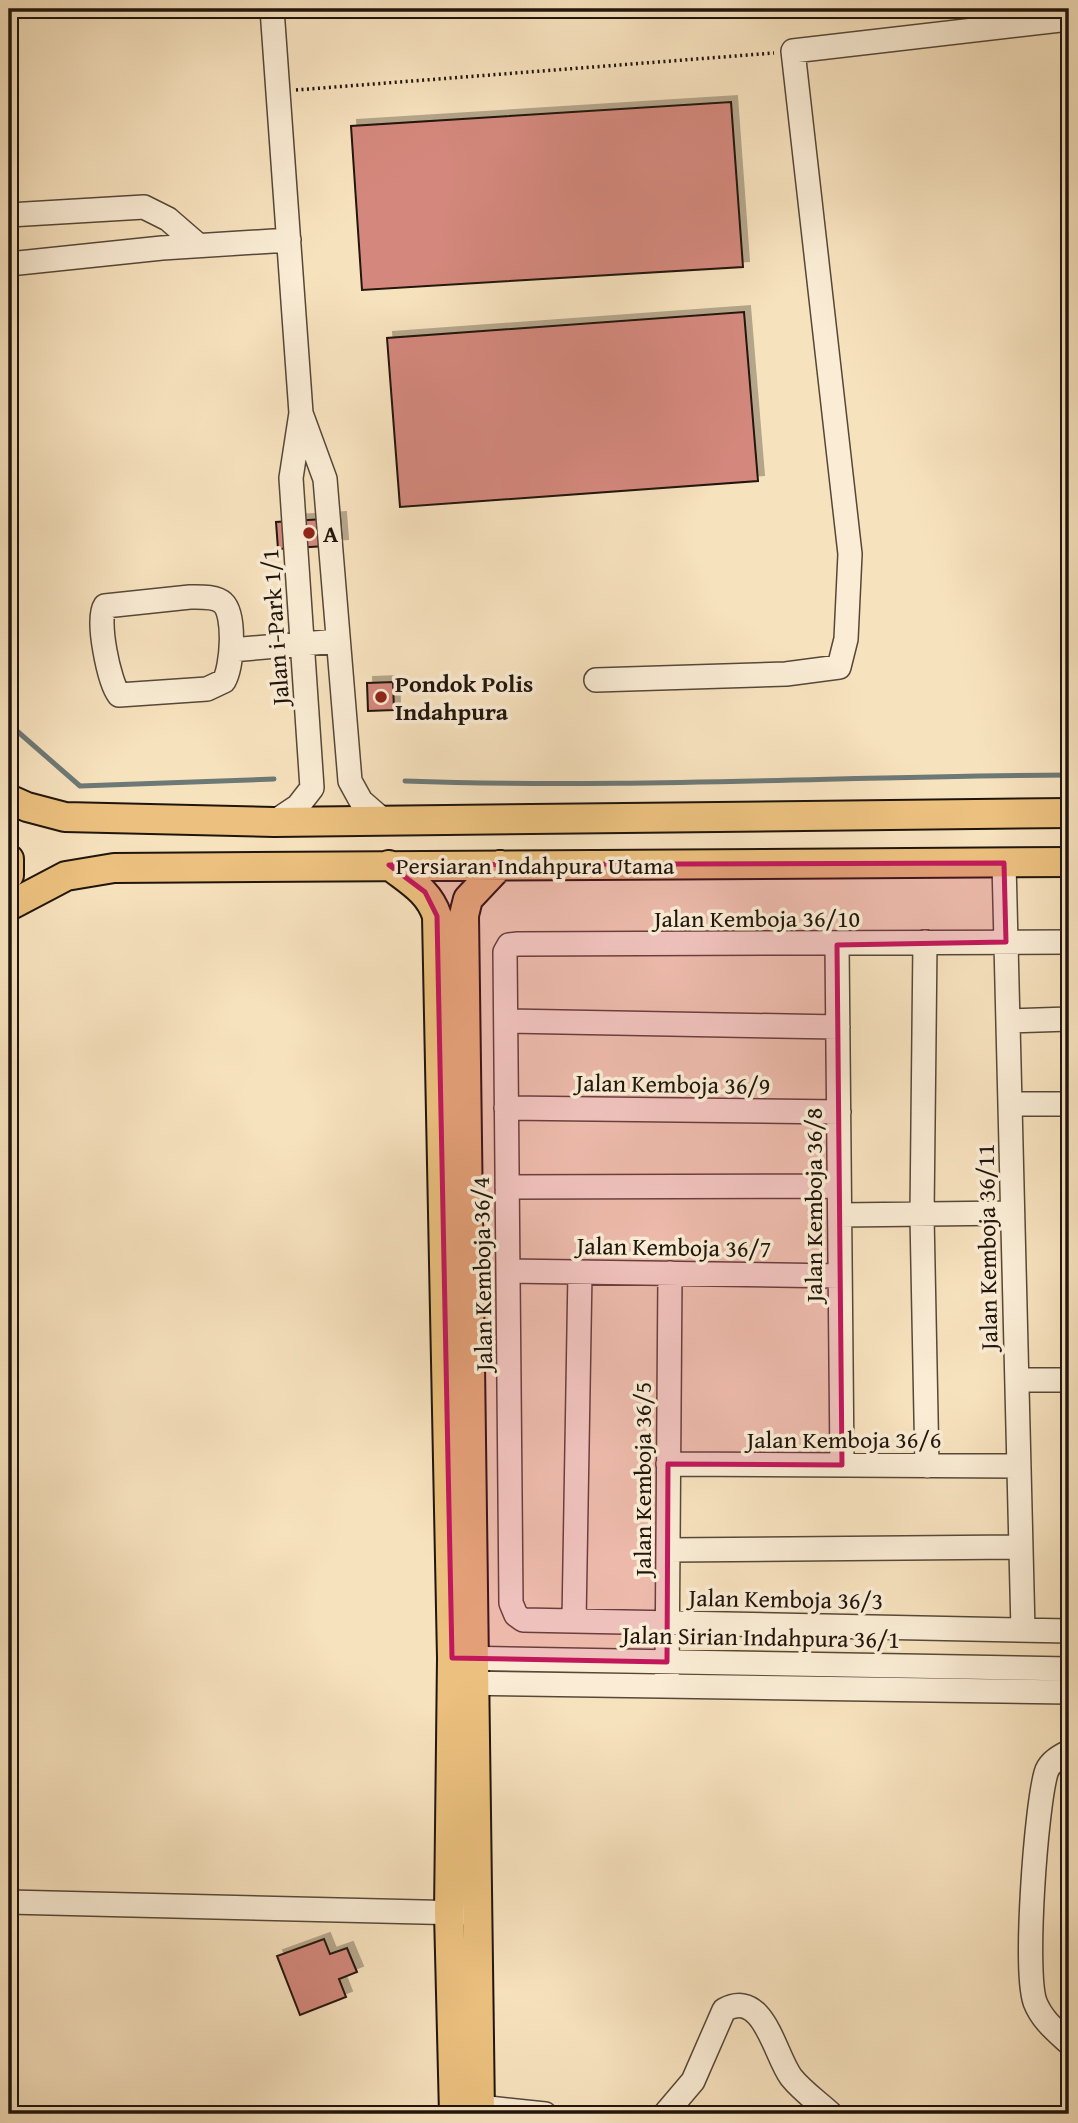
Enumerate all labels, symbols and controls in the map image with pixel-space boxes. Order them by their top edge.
place label: A [323,516,339,551]
marker: A [301,525,317,541]
street label: Jalan i-Park 1/1 [252,548,298,709]
place label: Pondok Polis Indahpura [395,666,533,729]
marker: Pondok Polis Indahpura [373,689,389,705]
street label: Persiaran Indahpura Utama [396,848,675,883]
street label: Jalan Kemboja 36/10 [651,901,860,936]
street label: Jalan Kemboja 36/9 [572,1065,771,1103]
street label: Jalan Kemboja 36/8 [796,1108,831,1305]
street label: Jalan Kemboja 36/11 [968,1144,1006,1353]
street label: Jalan Kemboja 36/4 [463,1176,501,1375]
street label: Jalan Kemboja 36/7 [573,1228,772,1266]
street label: Jalan Kemboja 36/5 [625,1382,660,1579]
street label: Jalan Kemboja 36/6 [744,1422,941,1457]
street label: Jalan Kemboja 36/3 [685,1580,884,1618]
street label: Jalan Sirian Indahpura 36/1 [619,1617,900,1657]

